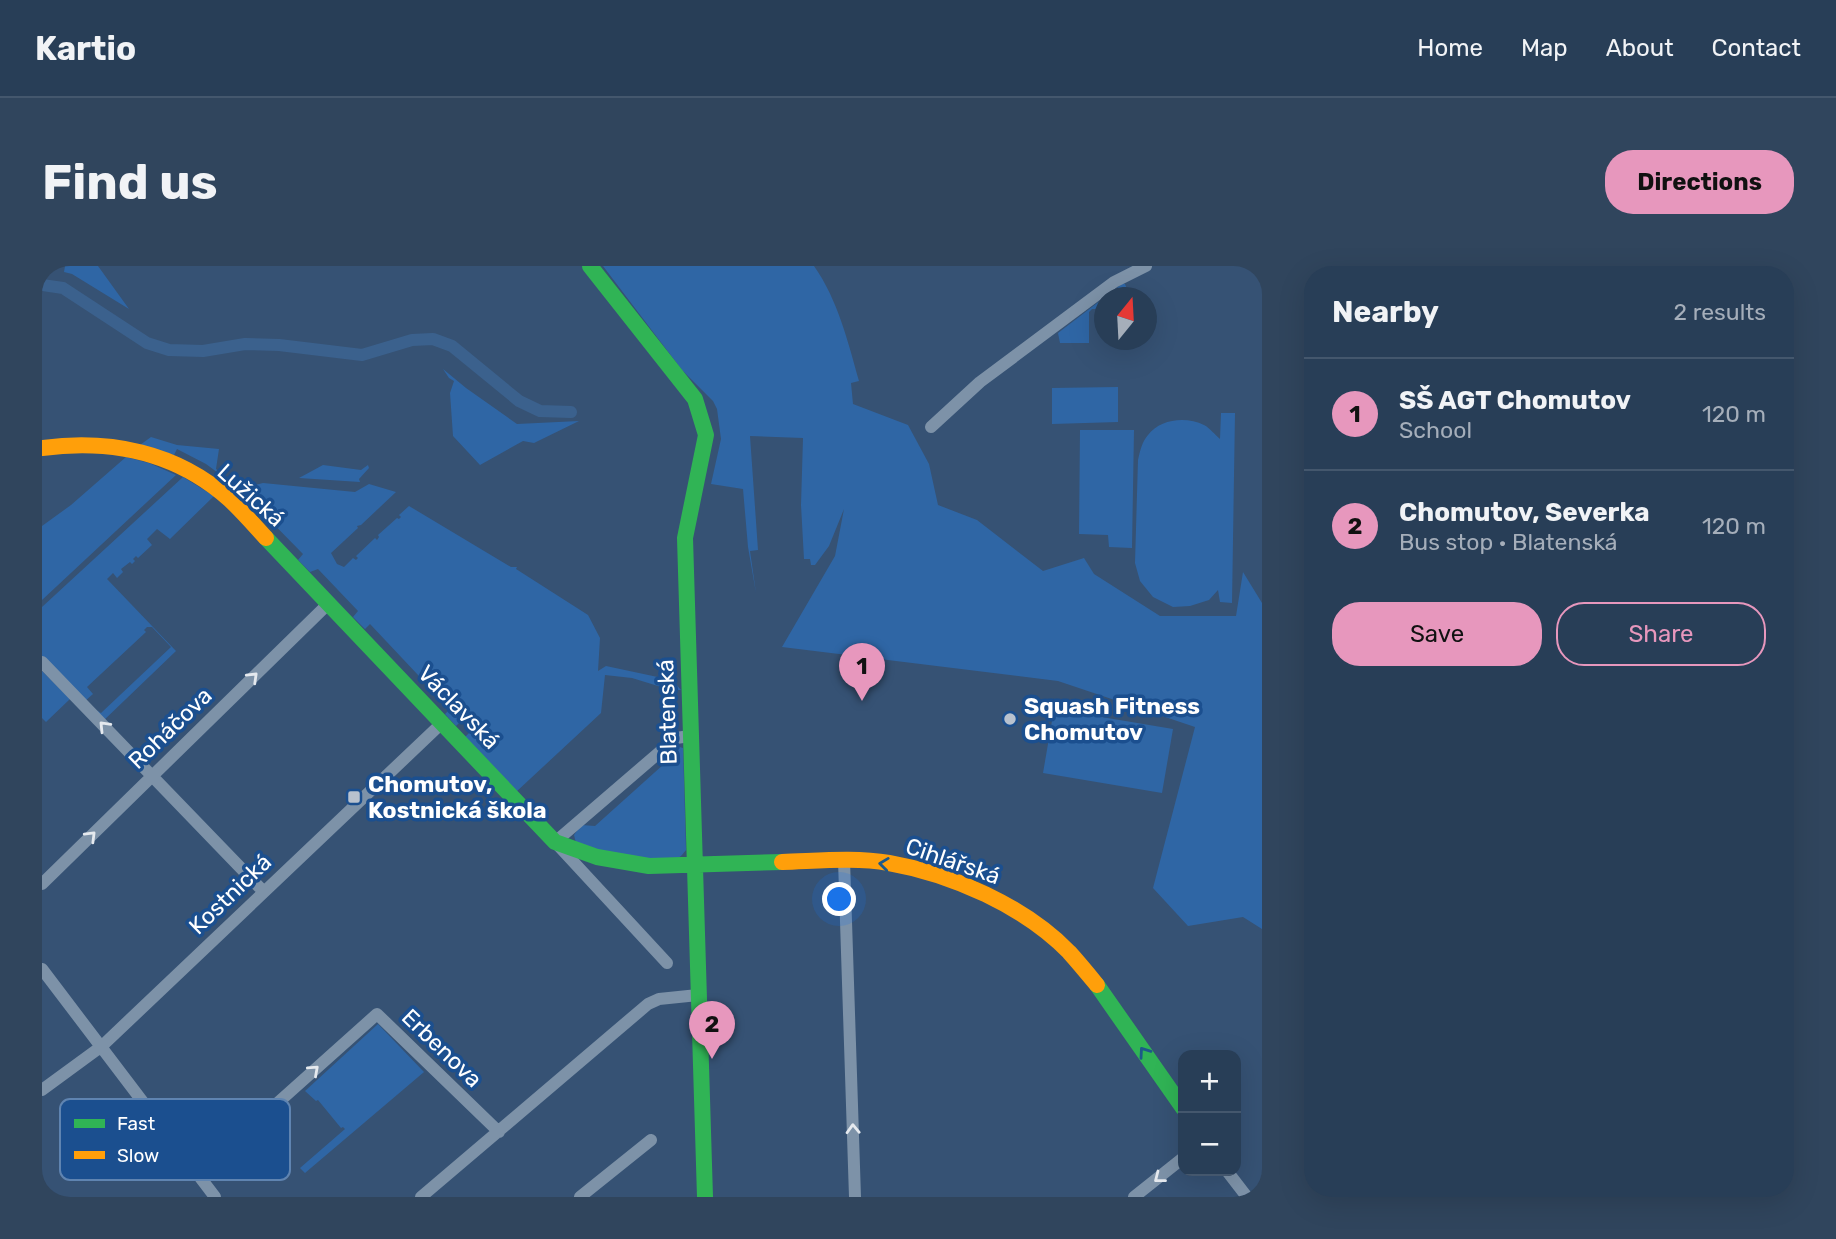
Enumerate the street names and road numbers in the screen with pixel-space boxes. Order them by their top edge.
street label: Lužická [212,458,290,532]
street label: Václavská [412,659,506,755]
street label: Blatenská [651,659,683,765]
street label: Roháčova [122,681,218,775]
street label: Cihlářská [902,832,1004,890]
street label: Kostnická [183,848,277,940]
street label: Erbenova [396,1003,488,1093]

